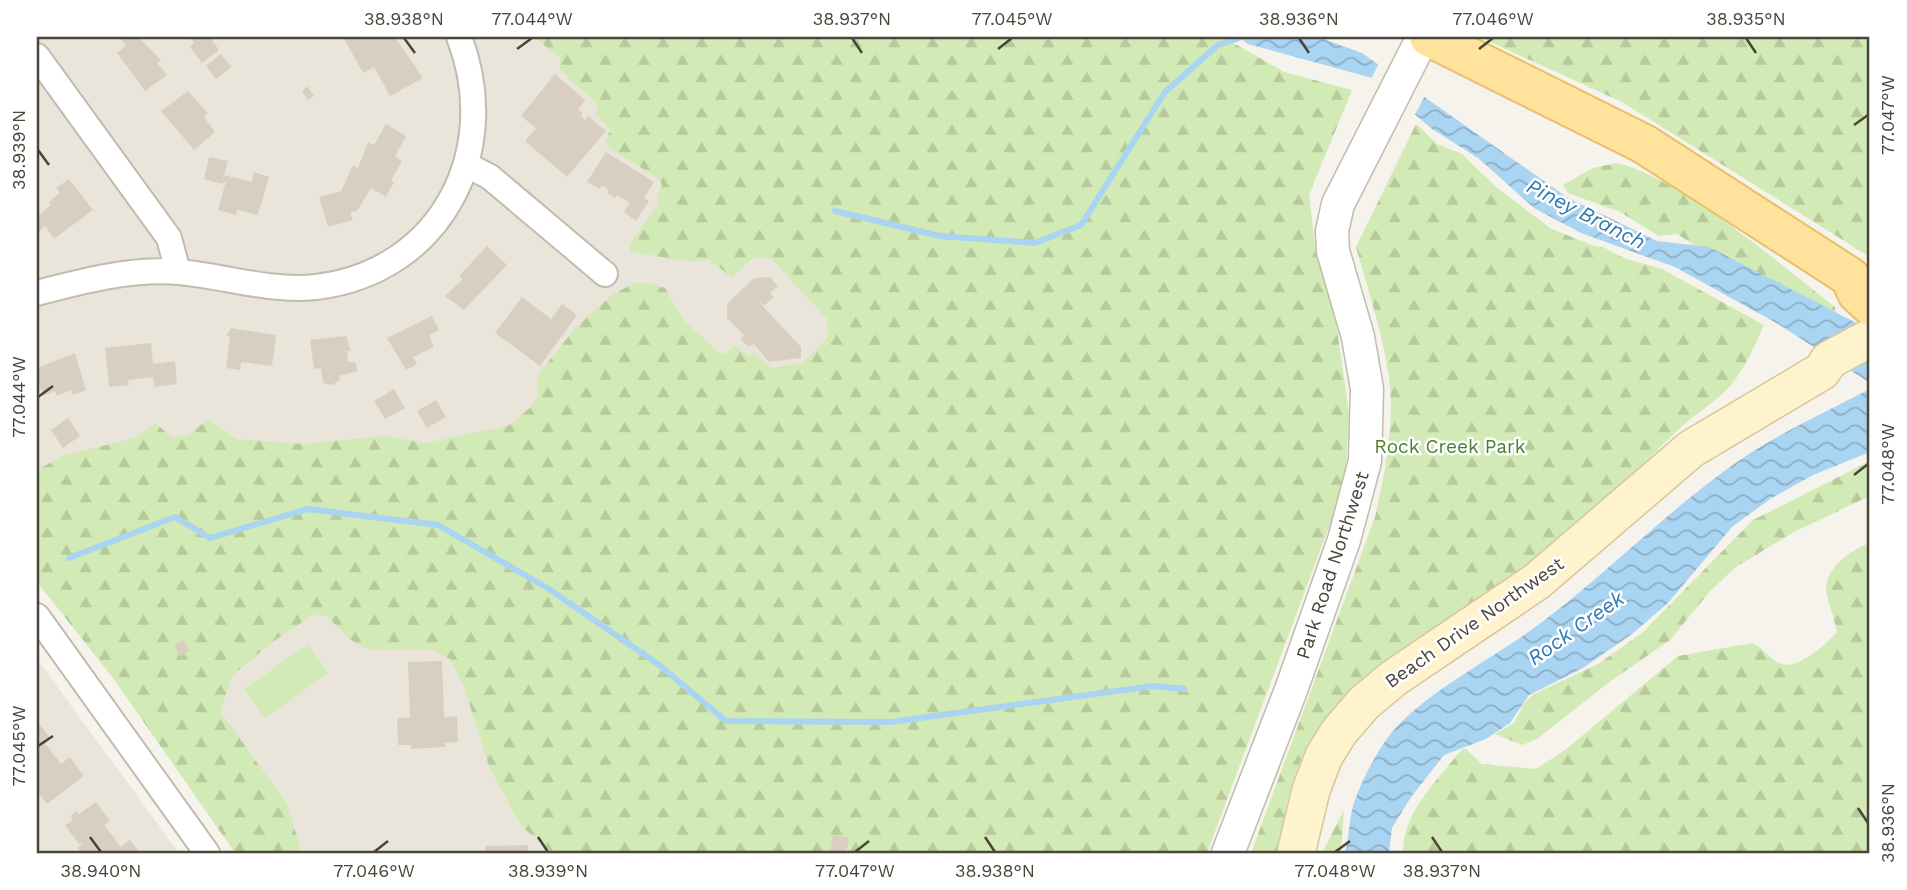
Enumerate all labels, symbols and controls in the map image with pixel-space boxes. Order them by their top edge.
text: 38.938°N [364,8,444,29]
text: 77.044°W [491,8,573,29]
text: 38.937°N [813,8,891,29]
text: 77.045°W [971,8,1053,29]
text: 38.936°N [1259,8,1339,29]
text: 77.046°W [1452,8,1534,29]
text: 38.935°N [1706,8,1786,29]
text: 77.047°W [1877,75,1898,155]
text: 38.939°N [8,110,29,190]
water label: Piney Branch [1523,173,1650,254]
text: 77.044°W [8,356,29,438]
text: 77.048°W [1877,423,1898,505]
park label: Rock Creek Park [1374,435,1526,458]
street label: Park Road Northwest [1291,468,1374,662]
street label: Beach Drive Northwest [1380,552,1568,693]
water label: Rock Creek [1523,585,1629,670]
text: 77.045°W [8,705,29,787]
text: 38.936°N [1877,783,1898,863]
text: 38.940°N [60,860,142,881]
text: 77.046°W [333,860,415,881]
text: 38.939°N [508,860,588,881]
text: 77.047°W [815,860,895,881]
text: 38.938°N [955,860,1035,881]
text: 77.048°W [1294,860,1376,881]
text: 38.937°N [1403,860,1481,881]

